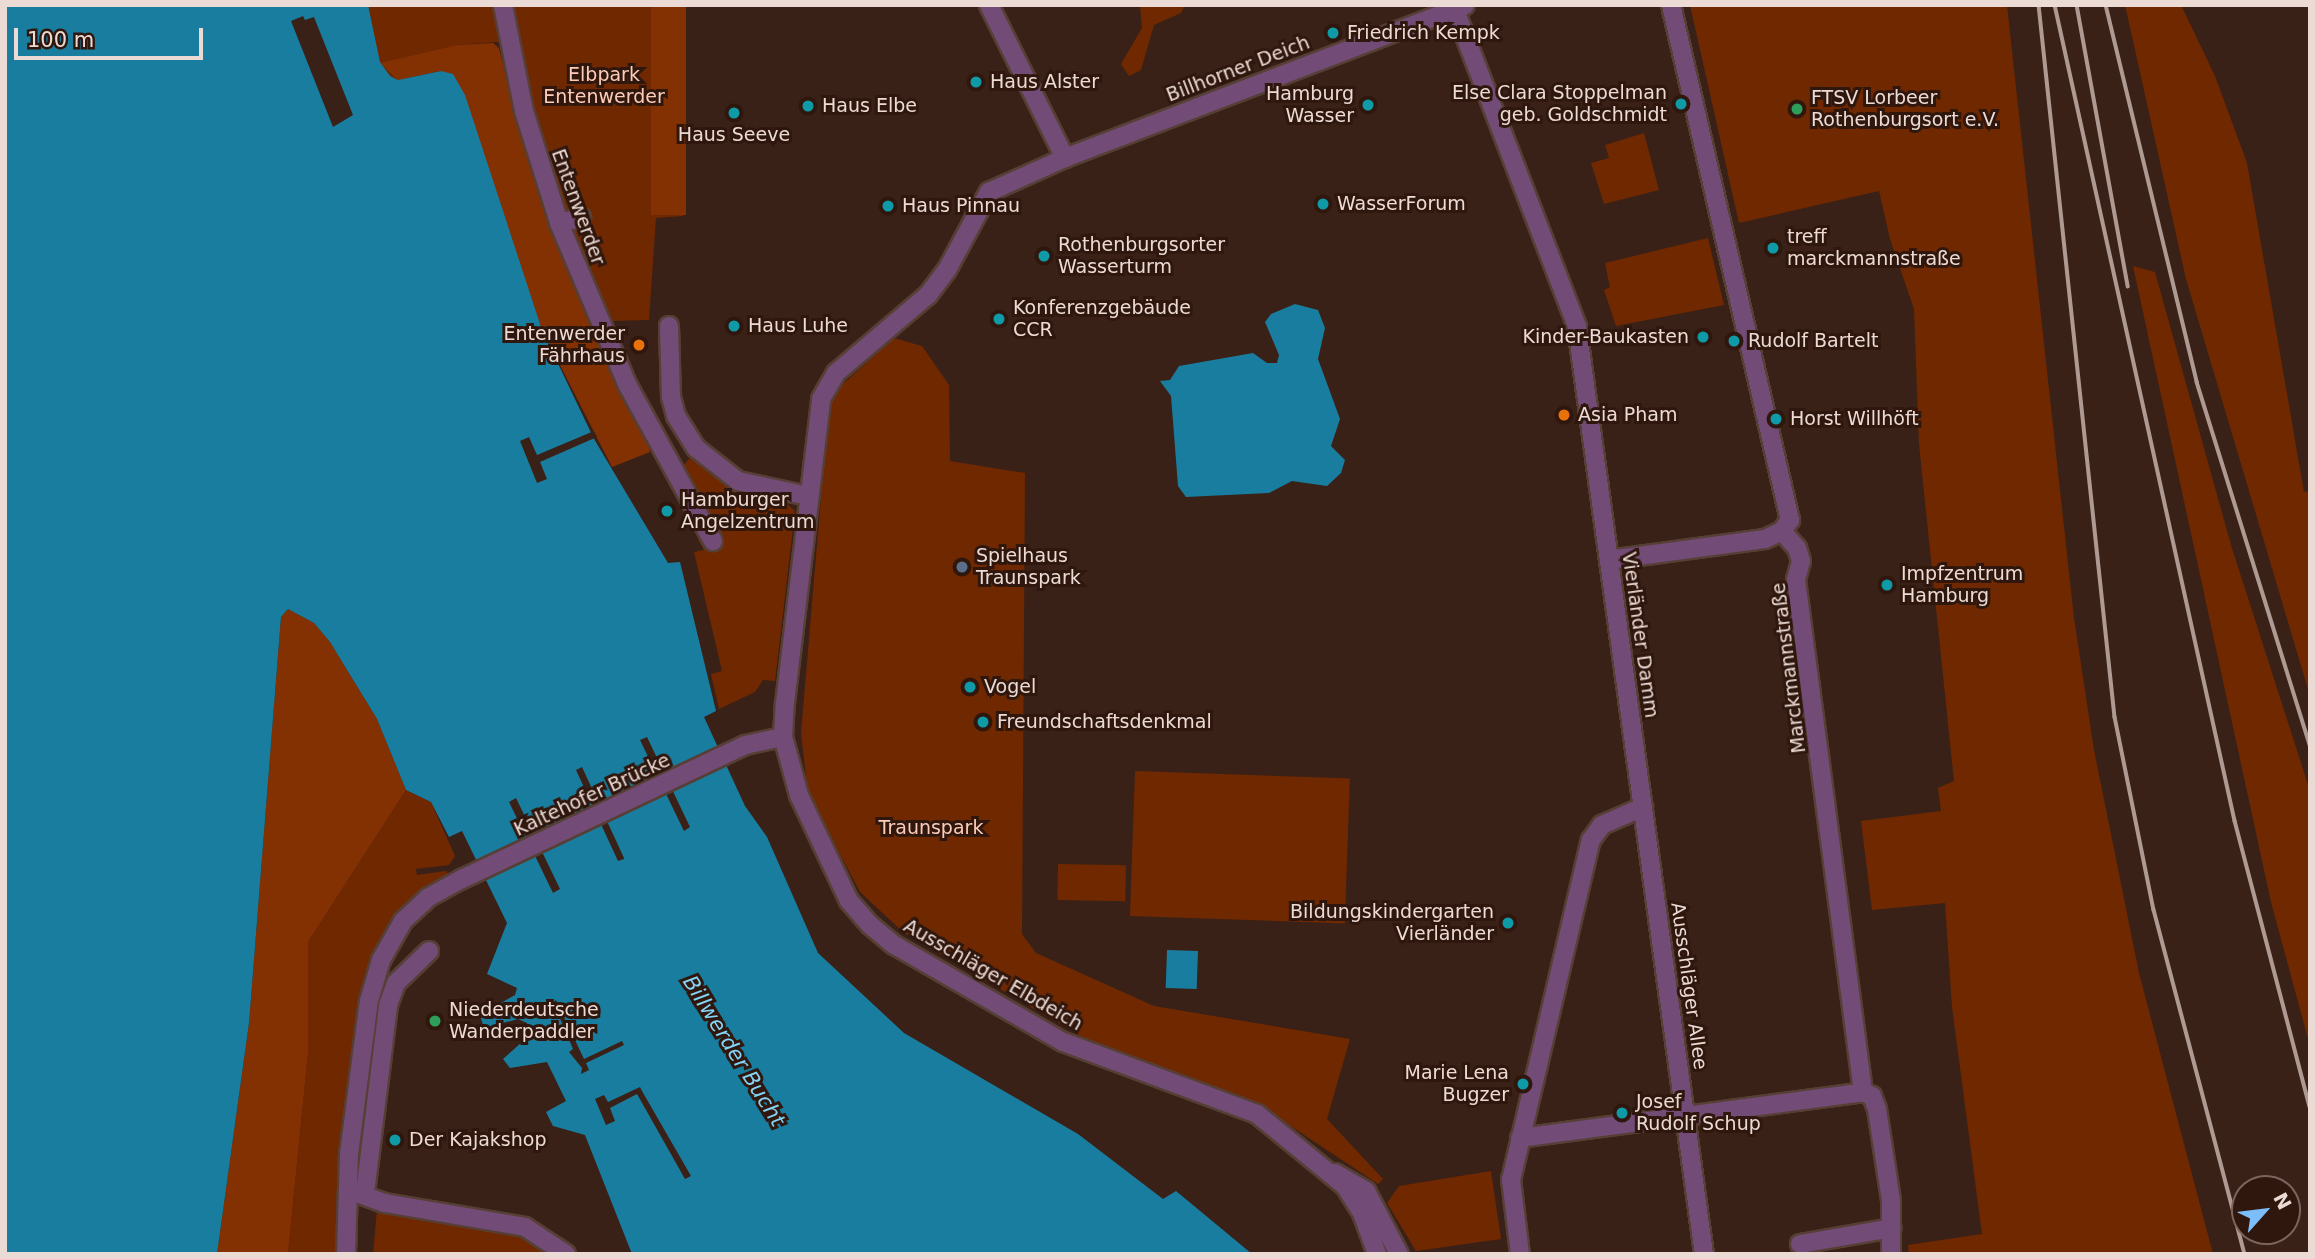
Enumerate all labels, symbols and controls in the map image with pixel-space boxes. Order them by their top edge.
scale bar [18,14,206,58]
place label: Friedrich Kempk [1347,22,1500,44]
marker: Friedrich Kempk [1325,25,1341,41]
text: 100 m [27,28,94,52]
street label: Billhorner Deich [1163,31,1313,107]
park label: Elbpark Entenwerder [543,64,665,108]
place label: Haus Alster [990,71,1099,93]
marker: Haus Alster [968,74,984,90]
place label: Else Clara Stoppelman geb. Goldschmidt [1452,82,1667,126]
place label: Hamburg Wasser [1266,83,1354,127]
place label: FTSV Lorbeer Rothenburgsort e.V. [1811,87,1999,131]
place label: Haus Elbe [822,95,917,117]
marker: Else Clara Stoppelman geb. Goldschmidt [1673,96,1689,112]
marker: Hamburg Wasser [1360,97,1376,113]
marker: Haus Elbe [800,98,816,114]
marker: FTSV Lorbeer Rothenburgsort e.V. [1789,101,1805,117]
marker: Haus Seeve [726,105,742,121]
place label: Haus Seeve [678,124,790,146]
street label: Entenwerder [547,146,609,268]
place label: WasserForum [1337,193,1466,215]
place label: Haus Pinnau [902,195,1020,217]
marker: WasserForum [1315,196,1331,212]
marker: Haus Pinnau [880,198,896,214]
place label: treff marckmannstraße [1787,226,1961,270]
place label: Rothenburgsorter Wasserturm [1058,234,1225,278]
marker: treff marckmannstraße [1765,240,1781,256]
marker: Rothenburgsorter Wasserturm [1036,248,1052,264]
place label: Konferenzgebäude CCR [1013,297,1191,341]
marker: Konferenzgebäude CCR [991,311,1007,327]
place label: Haus Luhe [748,315,848,337]
marker: Haus Luhe [726,318,742,334]
place label: Entenwerder Fährhaus [504,323,625,367]
place label: Kinder-Baukasten [1523,326,1689,348]
marker: Kinder-Baukasten [1695,329,1711,345]
place label: Rudolf Bartelt [1748,330,1878,352]
marker: Rudolf Bartelt [1726,333,1742,349]
marker: Entenwerder Fährhaus [631,337,647,353]
place label: Asia Pham [1578,404,1678,426]
marker: Asia Pham [1556,407,1572,423]
place label: Horst Willhöft [1790,408,1919,430]
marker: Horst Willhöft [1768,411,1784,427]
place label: Hamburger Angelzentrum [681,489,815,533]
marker: Hamburger Angelzentrum [659,503,675,519]
place label: Spielhaus Traunspark [976,545,1081,589]
street label: Vierländer Damm [1617,551,1663,719]
marker: Spielhaus Traunspark [954,559,970,575]
place label: Impfzentrum Hamburg [1901,563,2023,607]
marker: Impfzentrum Hamburg [1879,577,1895,593]
street label: Marckmannstraße [1767,581,1811,755]
place label: Vogel [984,676,1036,698]
marker: Vogel [962,679,978,695]
place label: Freundschaftsdenkmal [997,711,1212,733]
marker: Freundschaftsdenkmal [975,714,991,730]
street label: Kaltehofer Brücke [510,749,674,841]
park label: Traunspark [879,817,983,839]
place label: Bildungskindergarten Vierländer [1290,901,1494,945]
street label: Ausschläger Allee [1666,901,1712,1071]
street label: Ausschläger Elbdeich [900,914,1086,1036]
marker: Bildungskindergarten Vierländer [1500,915,1516,931]
water label: Billwerder Bucht [677,971,791,1131]
place label: Niederdeutsche Wanderpaddler [449,999,599,1043]
marker: Niederdeutsche Wanderpaddler [427,1013,443,1029]
place label: Marie Lena Bugzer [1405,1062,1509,1106]
marker: Marie Lena Bugzer [1515,1076,1531,1092]
place label: Josef Rudolf Schup [1636,1091,1761,1135]
marker: Josef Rudolf Schup [1614,1105,1630,1121]
place label: Der Kajakshop [409,1129,546,1151]
marker: Der Kajakshop [387,1132,403,1148]
north arrow [2231,1175,2301,1245]
text: N [2269,1189,2296,1213]

